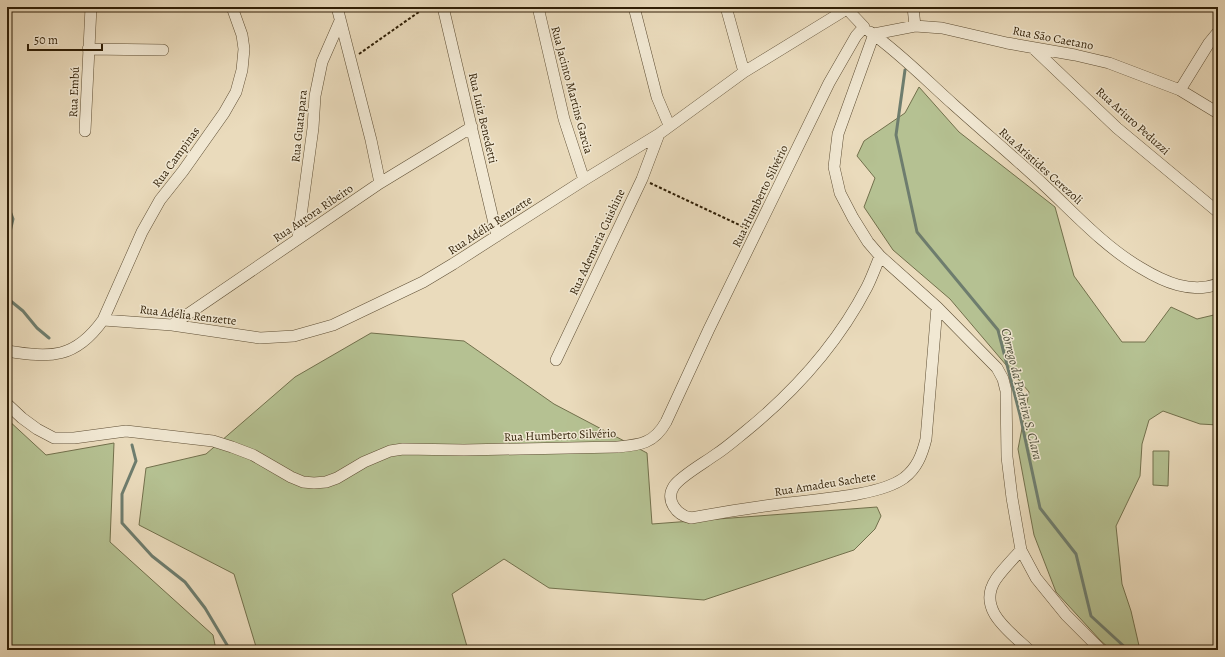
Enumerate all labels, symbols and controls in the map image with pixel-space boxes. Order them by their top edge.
street label: Rua São Caetano [1011,22,1095,54]
street label: Rua Jacinto Martins Garcia [547,25,597,156]
scale bar [28,26,102,52]
text: 50 m [34,32,58,48]
street label: Rua Embú [65,66,83,118]
street label: Rua Luiz Benedetti [465,71,501,165]
street label: Rua Ariuro Peduzzi [1093,84,1173,158]
street label: Rua Guatapara [287,89,311,163]
street label: Rua Campinas [149,123,204,191]
street label: Rua Aristides Cerezoli [996,124,1086,208]
street label: Rua Humberto Silvério [728,142,792,250]
street label: Rua Aurora Ribeiro [270,180,356,246]
street label: Rua Ademaria Cuishine [565,186,629,298]
street label: Rua Adélia Renzette [445,192,535,258]
street label: Rua Adélia Renzette [139,301,237,329]
water label: Córrego da Pedreira S. Clara [997,326,1047,462]
street label: Rua Humberto Silvério [504,425,616,445]
street label: Rua Amadeu Sachete [773,468,877,500]

